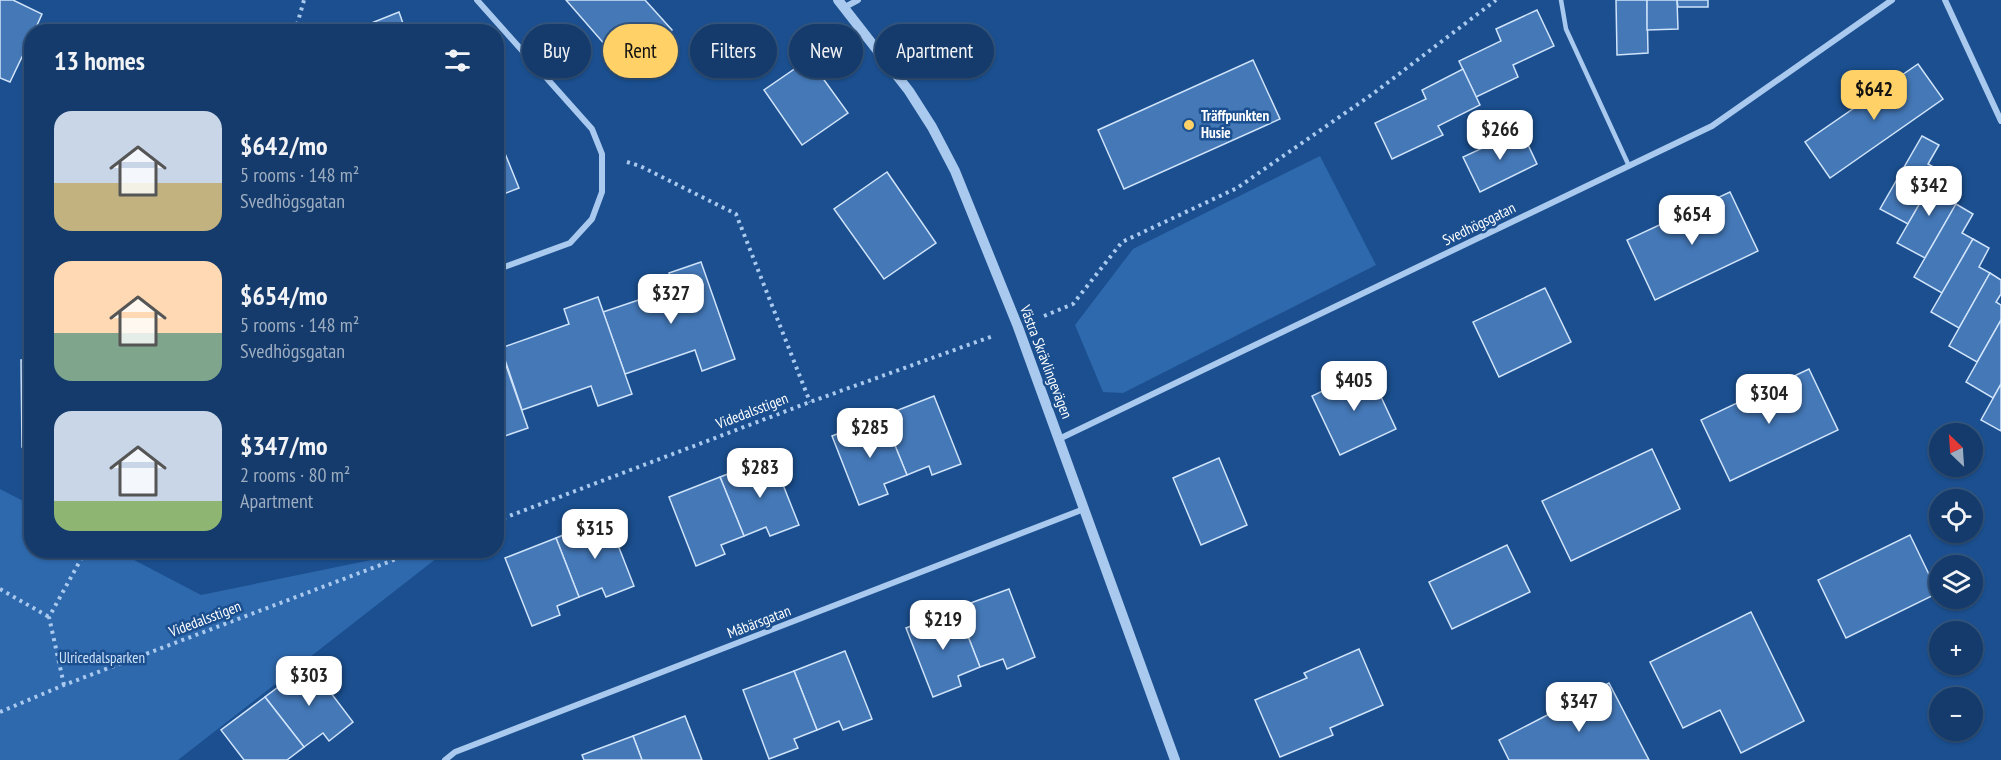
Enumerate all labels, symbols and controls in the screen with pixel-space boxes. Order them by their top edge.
chip: Buy [522,24,591,78]
chip: Rent [603,24,678,78]
chip: Filters [690,24,777,78]
chip: New [789,24,863,78]
chip: Apartment [875,24,994,78]
text: 13 homes [54,44,145,77]
icon: filters [441,44,474,77]
pin: $642 [1838,70,1910,121]
text: $642 [1855,76,1893,102]
place label: Träffpunkten Husie [1201,106,1270,142]
pin: $266 [1464,110,1536,161]
text: $266 [1481,116,1519,142]
marker: Träffpunkten Husie [1182,118,1196,132]
text: $642/mo [240,129,328,162]
icon: home [102,135,174,207]
text: 5 rooms · 148 m² [240,162,359,188]
pin: $342 [1893,166,1965,217]
text: $342 [1910,172,1948,198]
text: Svedhögsgatan [240,188,345,214]
pin: $654 [1656,195,1728,246]
street label: Svedhögsgatan [1439,198,1518,249]
text: $654 [1673,201,1711,227]
pin: $327 [635,274,707,325]
text: $654/mo [240,279,328,312]
text: $327 [652,280,690,306]
icon: home [102,285,174,357]
street label: Västra Skrävlingevägen [1016,302,1077,421]
text: 5 rooms · 148 m² [240,312,359,338]
text: Svedhögsgatan [240,338,345,364]
pin: $405 [1318,361,1390,412]
text: $405 [1335,367,1373,393]
pin: $304 [1733,374,1805,425]
text: $304 [1750,380,1788,406]
street label: Videdalsstigen [712,388,791,433]
pin: $285 [834,408,906,459]
text: $285 [851,414,889,440]
north arrow [1929,423,1983,477]
map controls [1929,423,1983,741]
text: $347/mo [240,429,328,462]
icon: home [102,435,174,507]
pin: $283 [724,448,796,499]
text: $283 [741,454,779,480]
text: 2 rooms · 80 m² [240,462,350,488]
text: Apartment [240,488,313,514]
button: locate [1929,489,1983,543]
pin: $315 [559,509,631,560]
text: $315 [576,515,614,541]
button: layers [1929,555,1983,609]
street label: Videdalsstigen [165,596,244,641]
pin: $219 [907,600,979,651]
street label: Måbärsgatan [724,601,793,642]
text: $219 [924,606,962,632]
button: + [1929,621,1983,675]
park label: Ulricedalsparken [59,648,145,667]
pin: $303 [273,656,345,707]
text: $303 [290,662,328,688]
pin: $347 [1543,682,1615,733]
button: − [1929,687,1983,741]
text: $347 [1560,688,1598,714]

